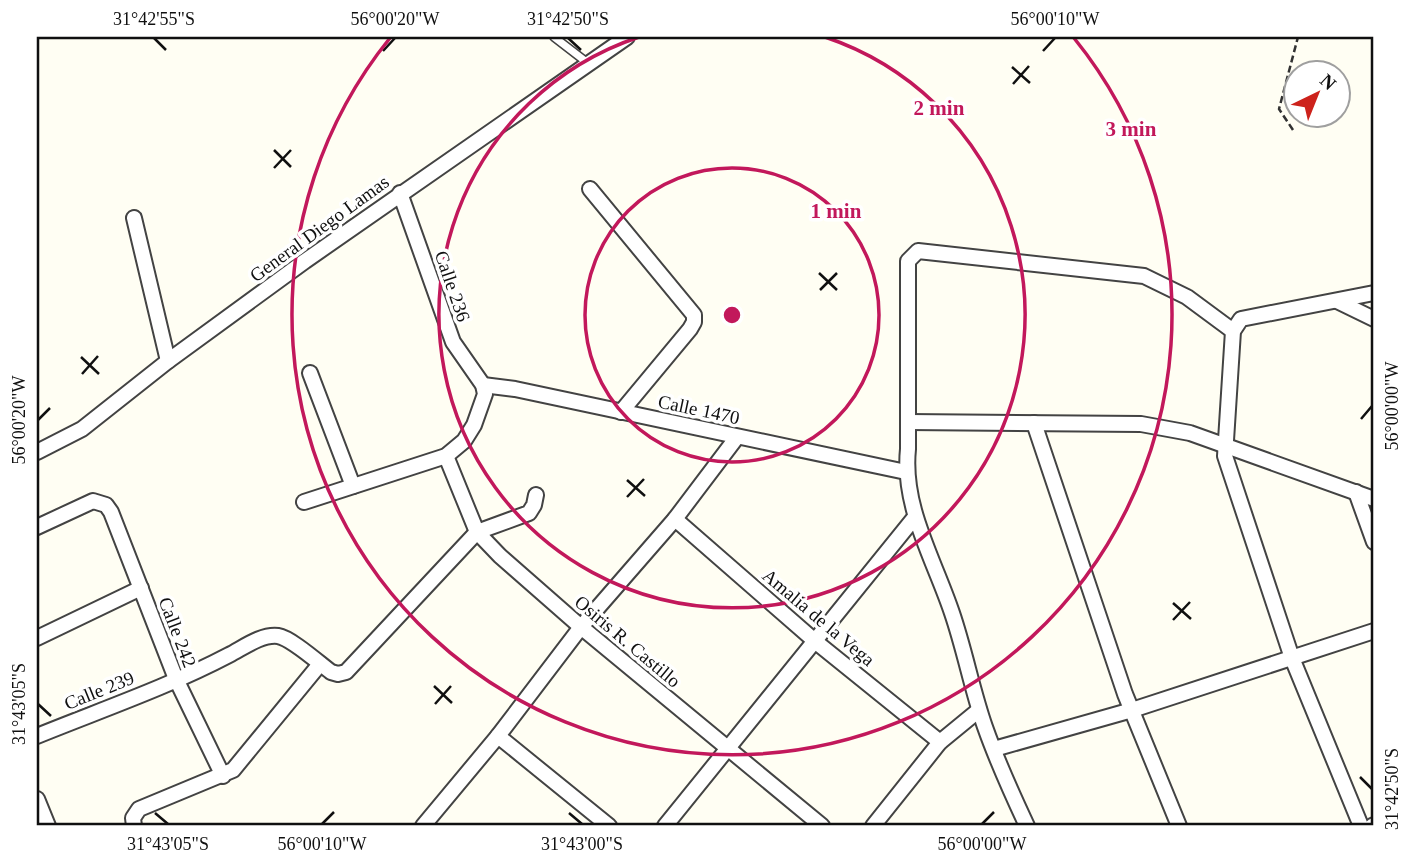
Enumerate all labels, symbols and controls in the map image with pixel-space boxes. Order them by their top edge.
text: 31°42'55"S [113,9,195,29]
text: 56°00'20"W [351,9,439,29]
text: 31°42'50"S [527,9,609,29]
text: 56°00'10"W [1011,9,1099,29]
north arrow [1282,60,1352,130]
text: N [1316,70,1341,94]
text: 2 min [914,96,965,120]
text: 3 min [1106,117,1157,141]
street label: General Diego Lamas [246,171,393,286]
text: 1 min [811,199,862,223]
street label: Calle 236 [431,248,474,324]
centre of rings [720,303,744,327]
text: 56°00'00"W [1382,362,1402,450]
text: 56°00'20"W [9,376,29,464]
street label: Calle 1470 [656,391,742,428]
street label: Amalia de la Vega [759,565,879,671]
street label: Osiris R. Castillo [571,591,685,692]
street label: Calle 242 [155,594,200,670]
text: 31°43'05"S [9,663,29,745]
street label: Calle 239 [61,667,137,714]
text: 31°42'50"S [1382,748,1402,830]
text: 31°43'05"S [127,834,209,854]
text: 56°00'10"W [278,834,366,854]
text: 31°43'00"S [541,834,623,854]
text: 56°00'00"W [938,834,1026,854]

